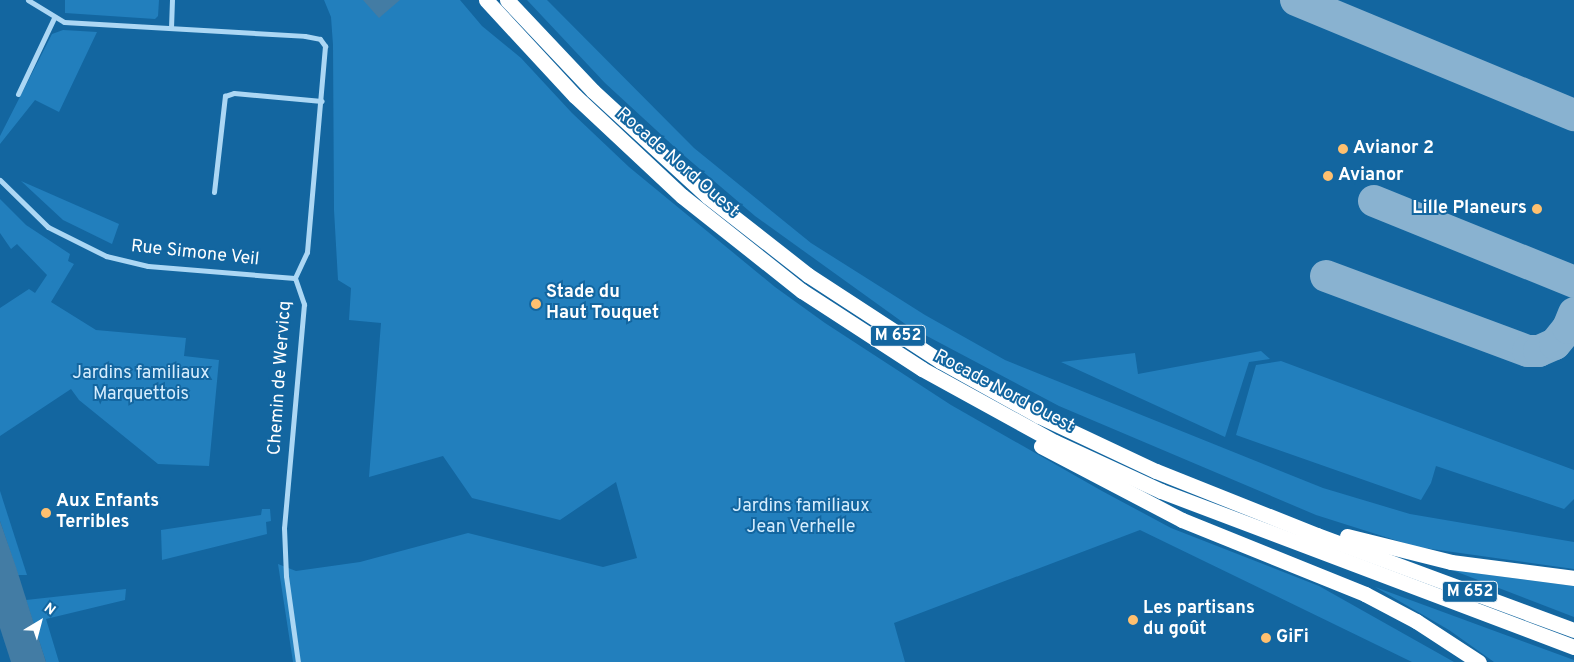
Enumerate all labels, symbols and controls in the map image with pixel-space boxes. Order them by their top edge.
street label: Rocade Nord Ouest [611,104,743,222]
place label: Avianor 2 [1353,138,1434,160]
marker: Avianor 2 [1337,143,1349,155]
place label: Avianor [1338,165,1403,187]
marker: Avianor [1322,170,1334,182]
place label: Lille Planeurs [1412,198,1527,220]
marker: Lille Planeurs [1531,203,1543,215]
street label: Rue Simone Veil [129,236,261,272]
place label: Stade du Haut Touquet [546,283,659,326]
marker: Stade du Haut Touquet [530,298,542,310]
street label: Chemin de Wervicq [265,300,297,456]
road number: M 652 [869,322,927,350]
street label: Rocade Nord Ouest [930,346,1078,438]
park label: Jardins familiaux Marquettois [72,364,210,406]
place label: Aux Enfants Terribles [56,492,159,534]
park label: Jardins familiaux Jean Verhelle [732,497,870,540]
marker: Aux Enfants Terribles [40,507,52,519]
road number: M 652 [1441,578,1499,606]
north arrow [15,597,65,647]
place label: Les partisans du goût [1143,599,1255,642]
text: N [40,600,58,619]
marker: Les partisans du goût [1127,614,1139,626]
place label: GiFi [1276,627,1309,649]
marker: GiFi [1260,632,1272,644]

